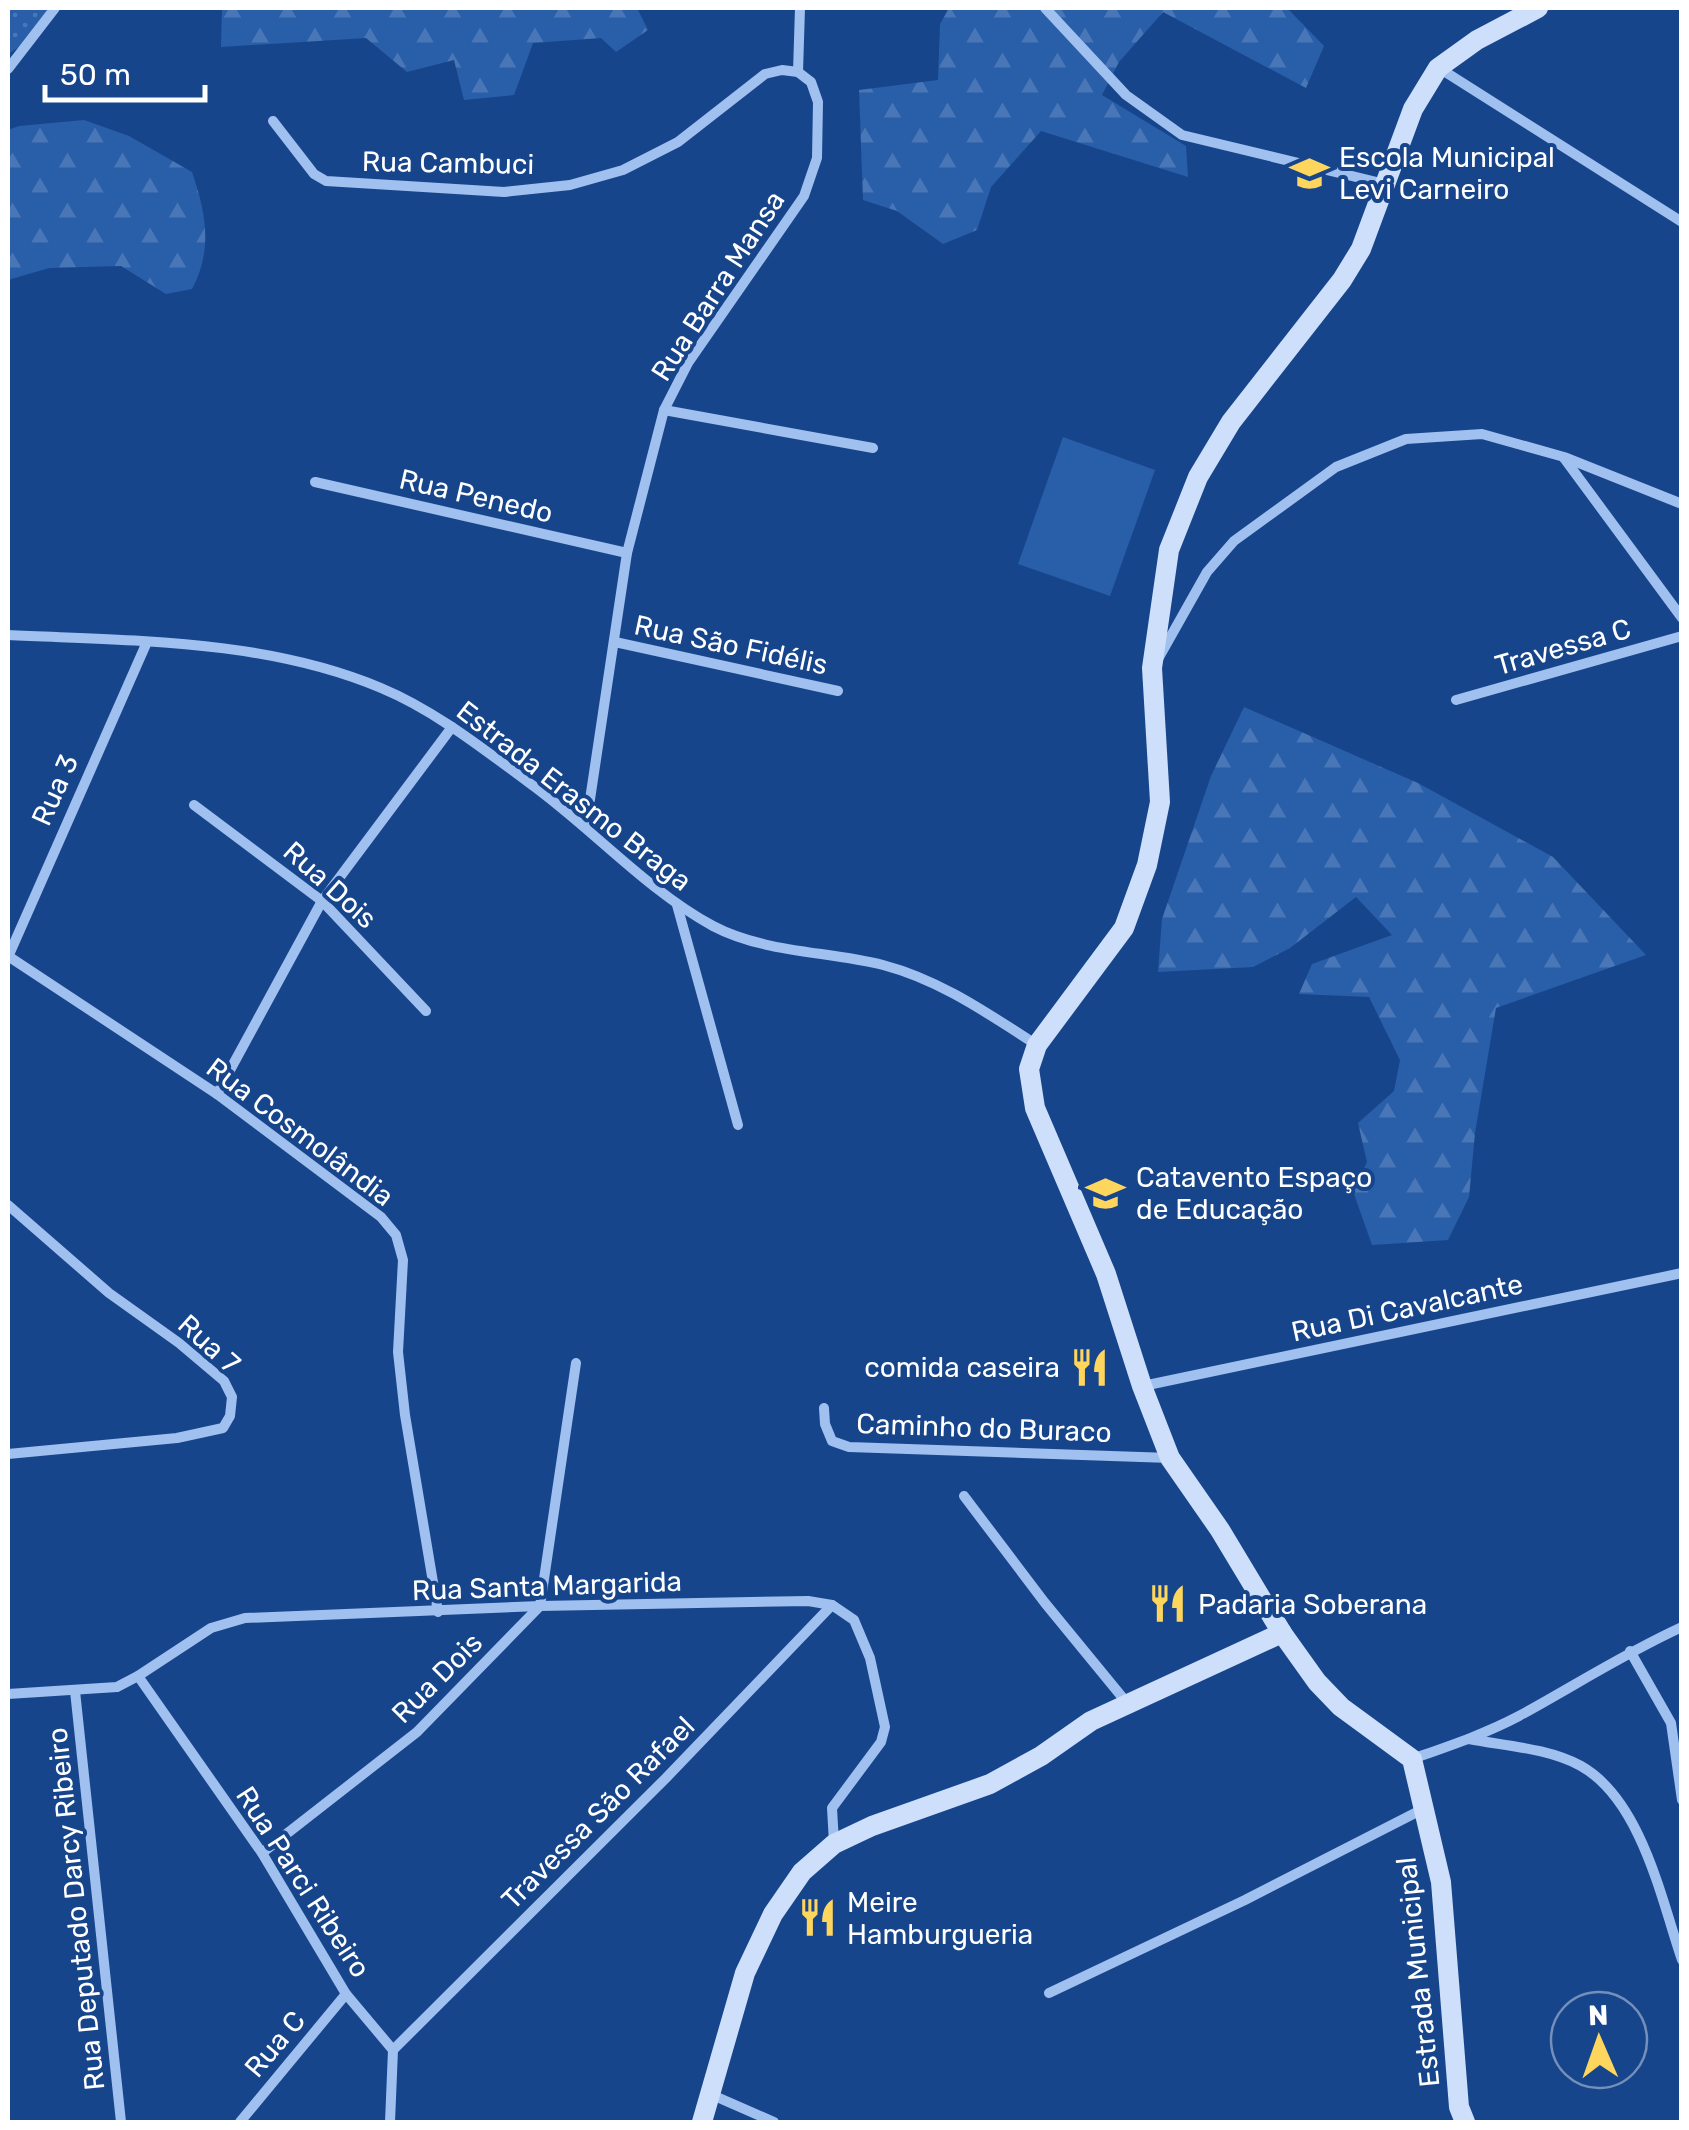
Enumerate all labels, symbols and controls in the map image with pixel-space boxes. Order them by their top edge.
scale bar [45,40,205,102]
text: 50 m [60,57,131,93]
place label: Escola Municipal Levi Carneiro [1339,141,1555,206]
street label: Rua Cambuci [362,145,534,181]
school or university icon: Escola Municipal Levi Carneiro [1288,152,1330,194]
street label: Rua Barra Mansa [644,185,792,387]
street label: Rua Penedo [396,462,556,530]
street label: Rua São Fidélis [631,608,831,682]
street label: Travessa C [1491,612,1635,682]
street label: Estrada Erasmo Braga [450,694,698,898]
street label: Rua 3 [25,749,85,831]
street label: Rua Dois [277,835,383,935]
street label: Rua Cosmolândia [200,1051,400,1213]
place label: Catavento Espaço de Educação [1136,1161,1372,1226]
school or university icon: Catavento Espaço de Educação [1085,1172,1127,1214]
street label: Rua Di Cavalcante [1288,1267,1526,1349]
street label: Rua 7 [171,1308,247,1380]
restaurant icon: comida caseira [1069,1346,1111,1388]
place label: comida caseira [864,1351,1060,1384]
street label: Caminho do Buraco [856,1407,1112,1449]
street label: Rua Santa Margarida [411,1565,683,1607]
restaurant icon: Padaria Soberana [1147,1583,1189,1625]
place label: Padaria Soberana [1198,1588,1427,1621]
street label: Rua Dois [385,1626,489,1730]
street label: Travessa São Rafael [495,1710,701,1916]
street label: Rua Deputado Darcy Ribeiro [41,1726,111,2092]
street label: Rua Parci Ribeiro [229,1780,377,1984]
street label: Estrada Municipal [1390,1855,1446,2089]
place label: Meire Hamburgueria [847,1886,1033,1951]
restaurant icon: Meire Hamburgueria [796,1897,838,1939]
north arrow [1549,1990,1649,2090]
text: N [1588,1999,1609,2032]
street label: Rua C [238,2004,312,2084]

